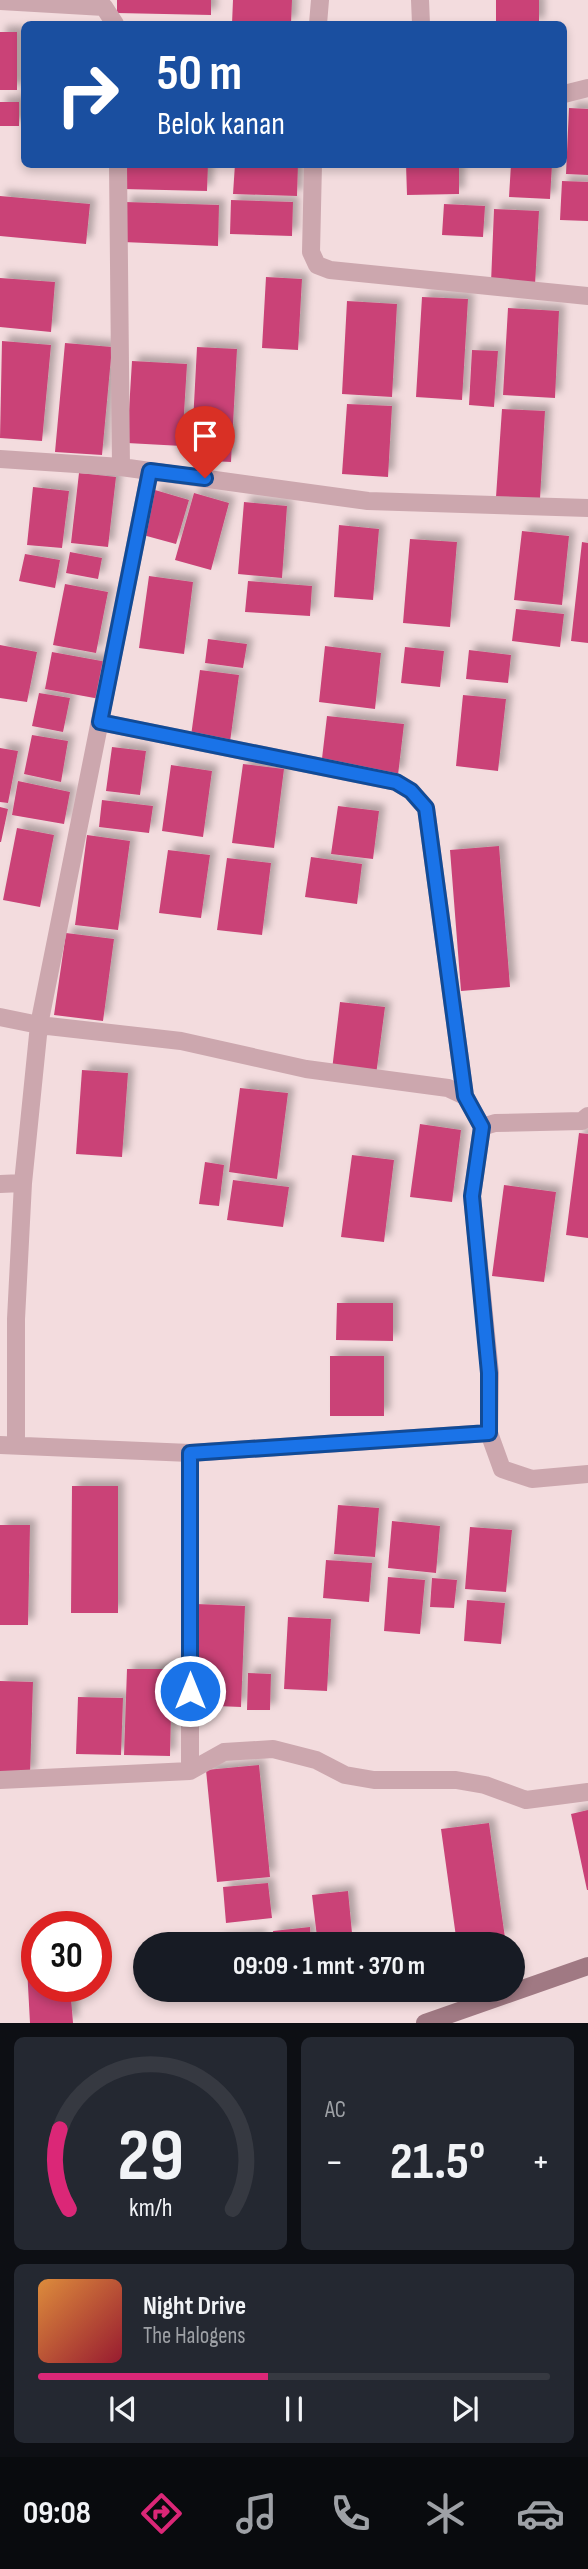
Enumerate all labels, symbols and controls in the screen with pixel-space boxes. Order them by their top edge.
text: 50 m [157,45,242,104]
icon: right [42,49,133,140]
text: Belok kanan [157,105,285,144]
pin [175,406,235,478]
icon: arrive [186,417,224,455]
position arrow [153,1654,227,1728]
speed limit sign: 30 [21,1911,112,2002]
text: 09:09 · 1 mnt · 370 m [233,1951,425,1982]
text: AC [325,2096,346,2124]
text: 29 [117,2114,184,2202]
text: 21.5° [390,2131,485,2194]
text: − [325,2140,344,2185]
text: + [531,2140,550,2185]
text: km/h [129,2193,172,2224]
text: Night Drive [143,2291,246,2322]
text: The Halogens [143,2322,246,2350]
icon: previous [104,2390,142,2428]
icon: pause [275,2390,313,2428]
icon: next [446,2390,484,2428]
icon: directions [137,2489,186,2538]
icon: music [232,2489,281,2538]
icon: phone [326,2489,375,2538]
icon: climate [421,2489,470,2538]
icon: car [516,2489,565,2538]
text: 09:08 [23,2494,91,2533]

